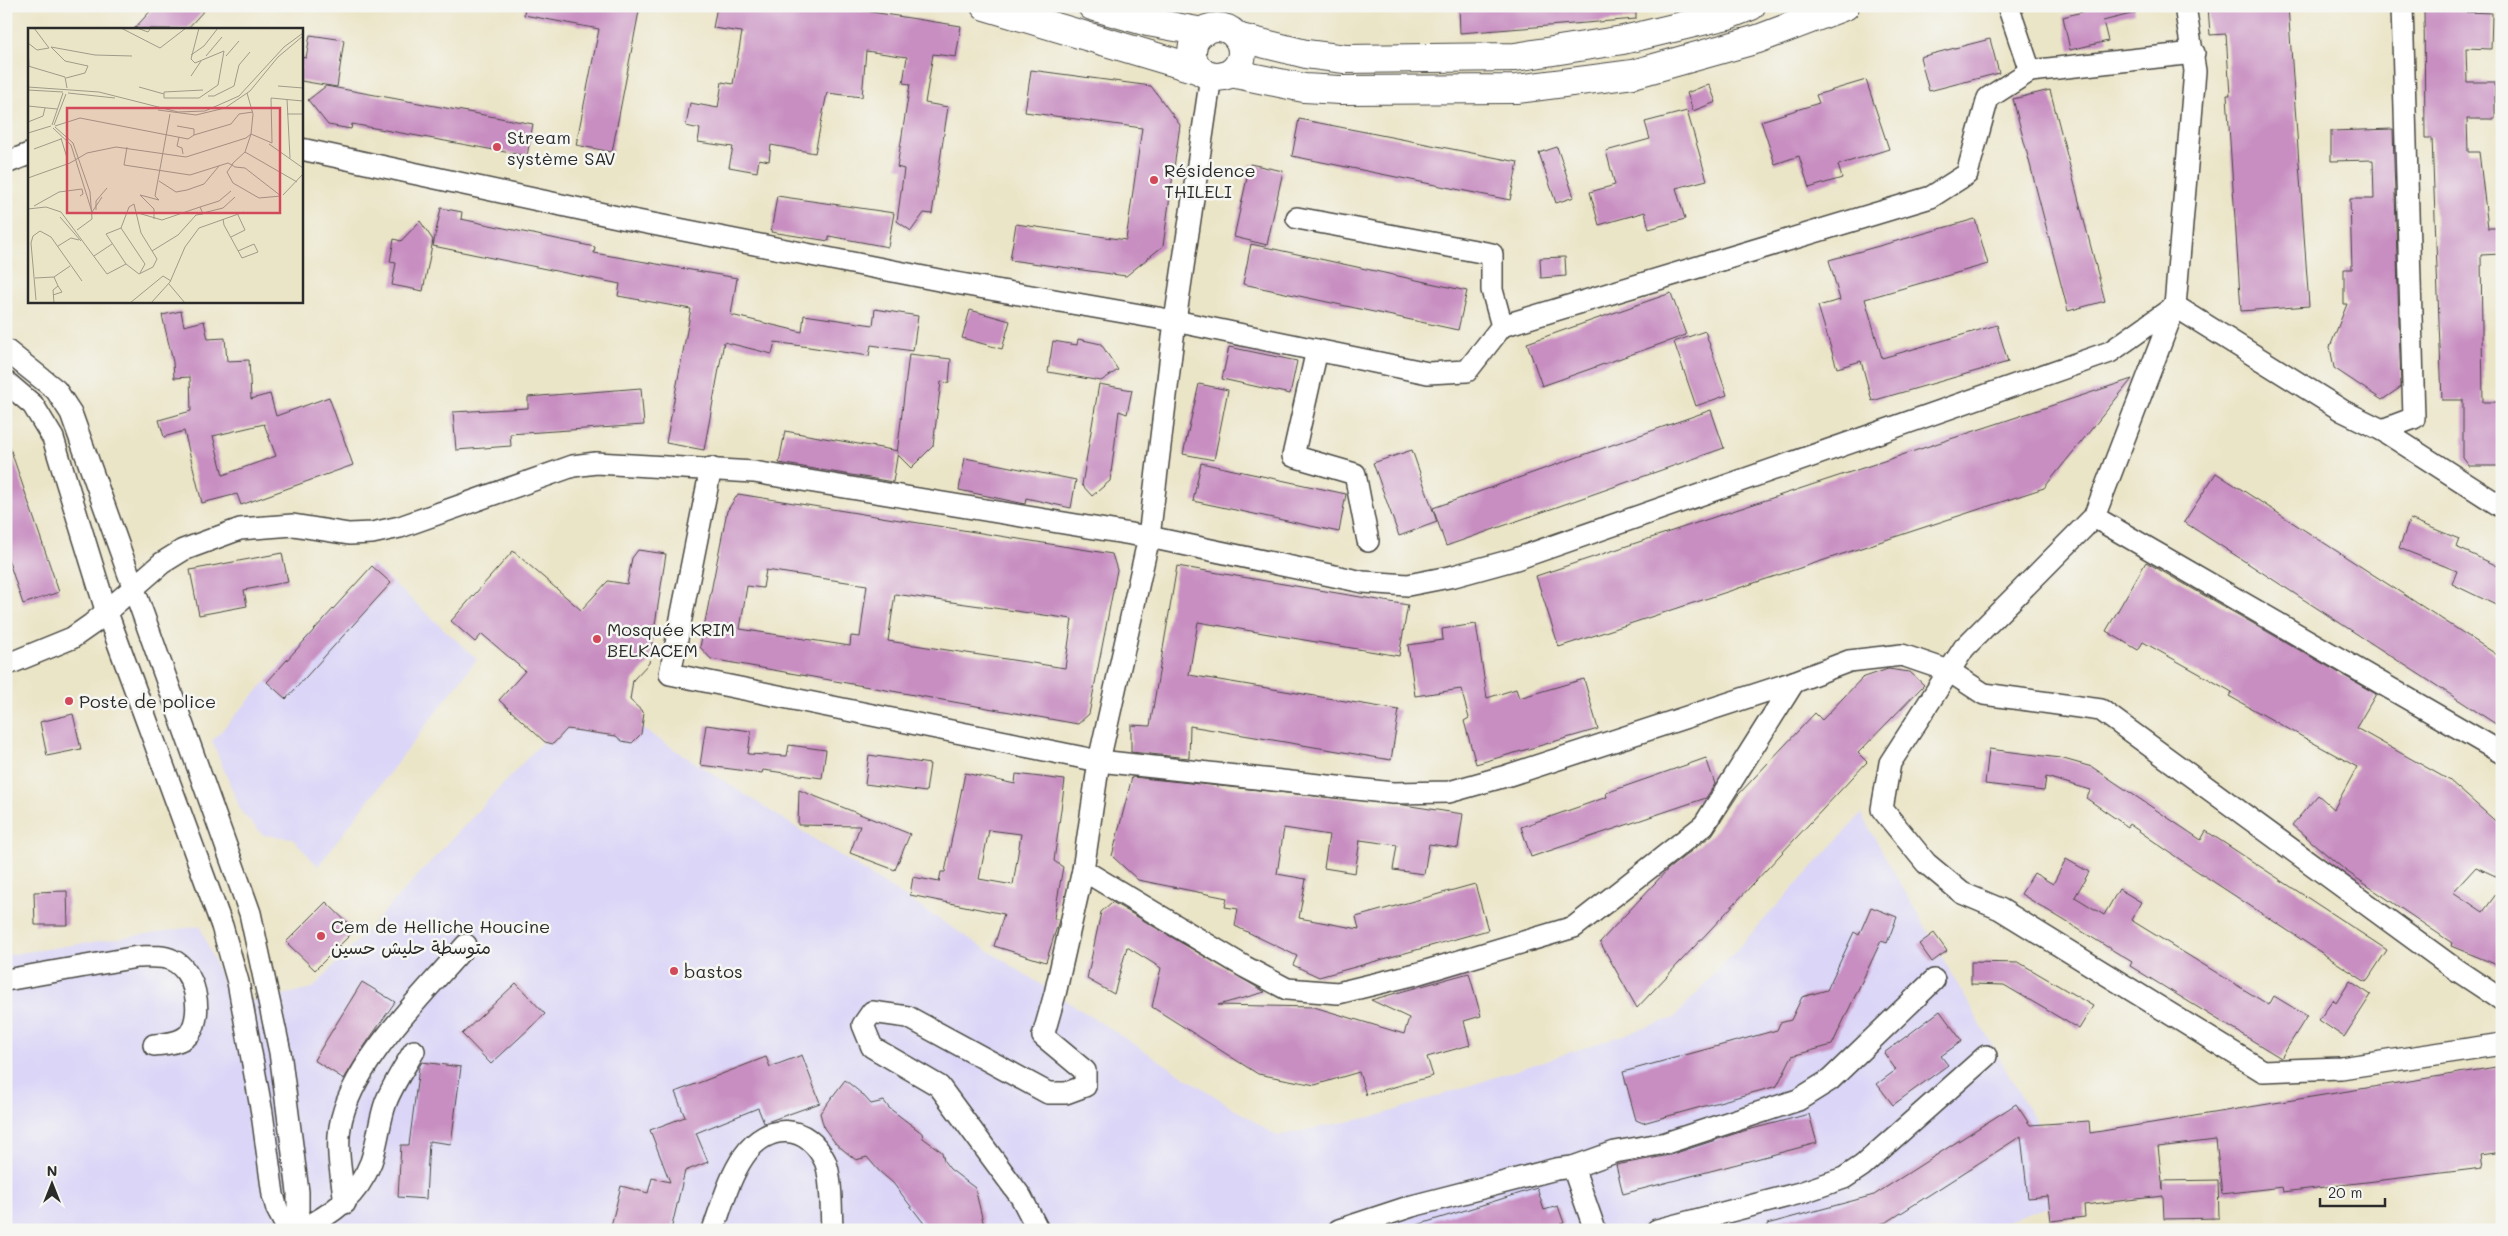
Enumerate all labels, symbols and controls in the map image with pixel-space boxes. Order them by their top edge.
inset map [28,28,302,302]
place label: Stream système SAV [507,125,616,170]
marker: Stream système SAV [491,141,503,153]
place label: Résidence THILELI [1164,158,1256,203]
marker: Résidence THILELI [1148,174,1160,186]
place label: Mosquée KRIM BELKACEM [607,617,735,662]
marker: Mosquée KRIM BELKACEM [591,633,603,645]
place label: Poste de police [79,689,216,713]
marker: Poste de police [63,695,75,707]
place label: Cem de Helliche Houcine متوسطة حليش حسين [331,914,550,959]
marker: Cem de Helliche Houcine متوسطة حليش حسين [315,930,327,942]
place label: bastos [684,959,743,983]
marker: bastos [668,965,680,977]
north arrow [28,1158,78,1208]
text: N [47,1161,57,1180]
scale bar [2320,1176,2386,1208]
text: 20 m [2328,1182,2362,1202]

